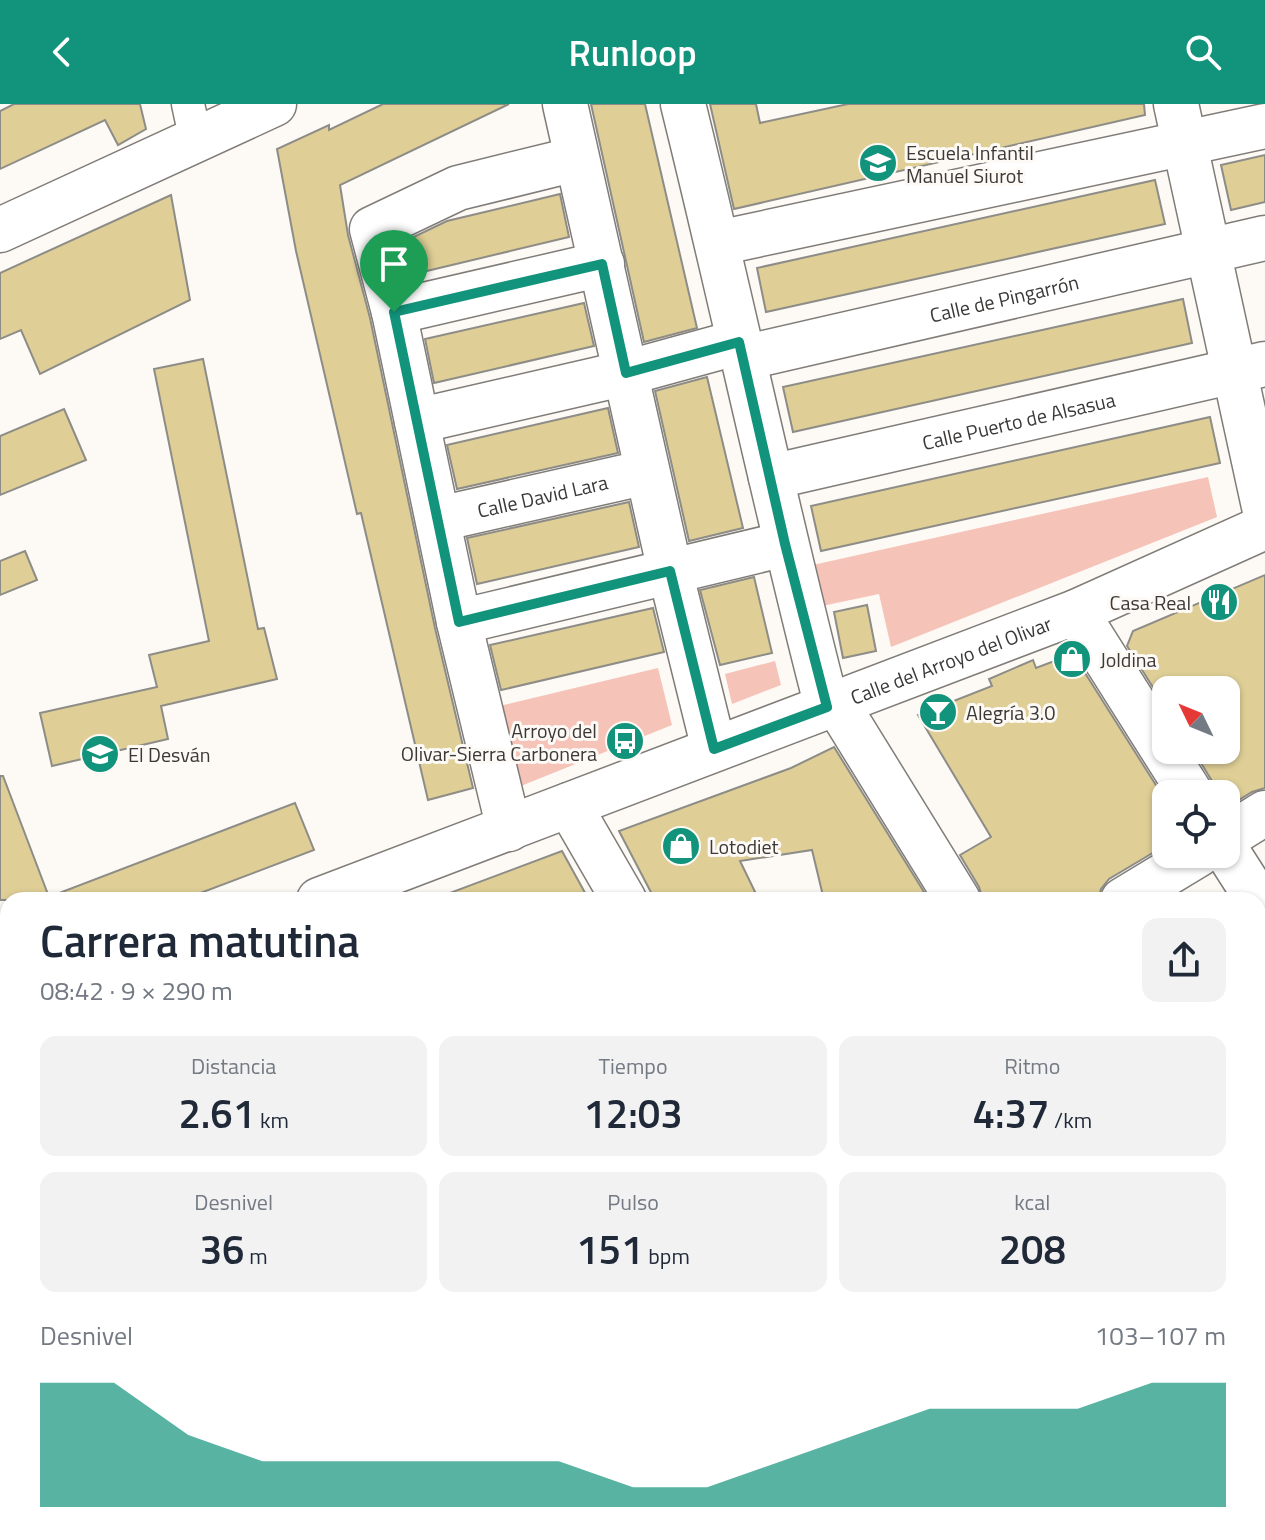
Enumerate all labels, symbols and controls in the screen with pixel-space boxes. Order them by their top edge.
text: Runloop [568,25,697,80]
icon: back [40,30,84,74]
icon: search [1181,30,1225,74]
place label: Escuela Infantil Manuel Siurot [906,137,1034,191]
school or university icon: Escuela Infantil Manuel Siurot [857,142,899,184]
pin [360,230,428,312]
icon: arrive [372,242,416,286]
street label: Calle de Pingarrón [927,266,1082,330]
street label: Calle Puerto de Alsasua [919,383,1118,457]
street label: Calle David Lara [474,466,611,525]
restaurant icon: Casa Real [1198,581,1240,623]
place label: Casa Real [1110,587,1191,618]
street label: Calle del Arroyo del Olivar [846,607,1056,712]
shop icon: Joldina [1051,638,1093,680]
place label: Joldina [1100,644,1157,675]
north arrow [1152,676,1240,764]
map controls [1152,676,1240,868]
bar icon: Alegría 3.0 [917,691,959,733]
place label: Alegría 3.0 [966,697,1055,728]
place label: Arroyo del Olivar-Sierra Carbonera [401,715,597,769]
bus stop icon: Arroyo del Olivar-Sierra Carbonera [604,720,646,762]
school or university icon: El Desván [79,733,121,775]
place label: El Desván [128,739,210,770]
button: locate [1152,780,1240,868]
shop icon: Lotodiet [660,825,702,867]
place label: Lotodiet [709,831,779,862]
text: Carrera matutina [40,907,360,974]
button: share [1142,918,1226,1002]
text: 08:42 · 9 × 290 m [40,971,233,1010]
text: Distancia [191,1049,276,1083]
text: Tiempo [598,1049,668,1083]
text: Ritmo [1004,1049,1060,1083]
text: 2.61 [178,1083,255,1144]
text: 12:03 [583,1083,683,1144]
text: 4:37 [973,1083,1049,1144]
text: km [255,1103,289,1137]
text: /km [1049,1103,1092,1137]
text: Desnivel [194,1185,273,1219]
text: Pulso [607,1185,659,1219]
text: kcal [1014,1185,1050,1219]
text: 36 [200,1219,244,1280]
text: 151 [576,1219,643,1280]
text: 208 [999,1219,1066,1280]
text: m [244,1239,268,1273]
text: bpm [643,1239,690,1273]
text: Desnivel [40,1316,133,1355]
text: 103–107 m [1095,1316,1226,1355]

